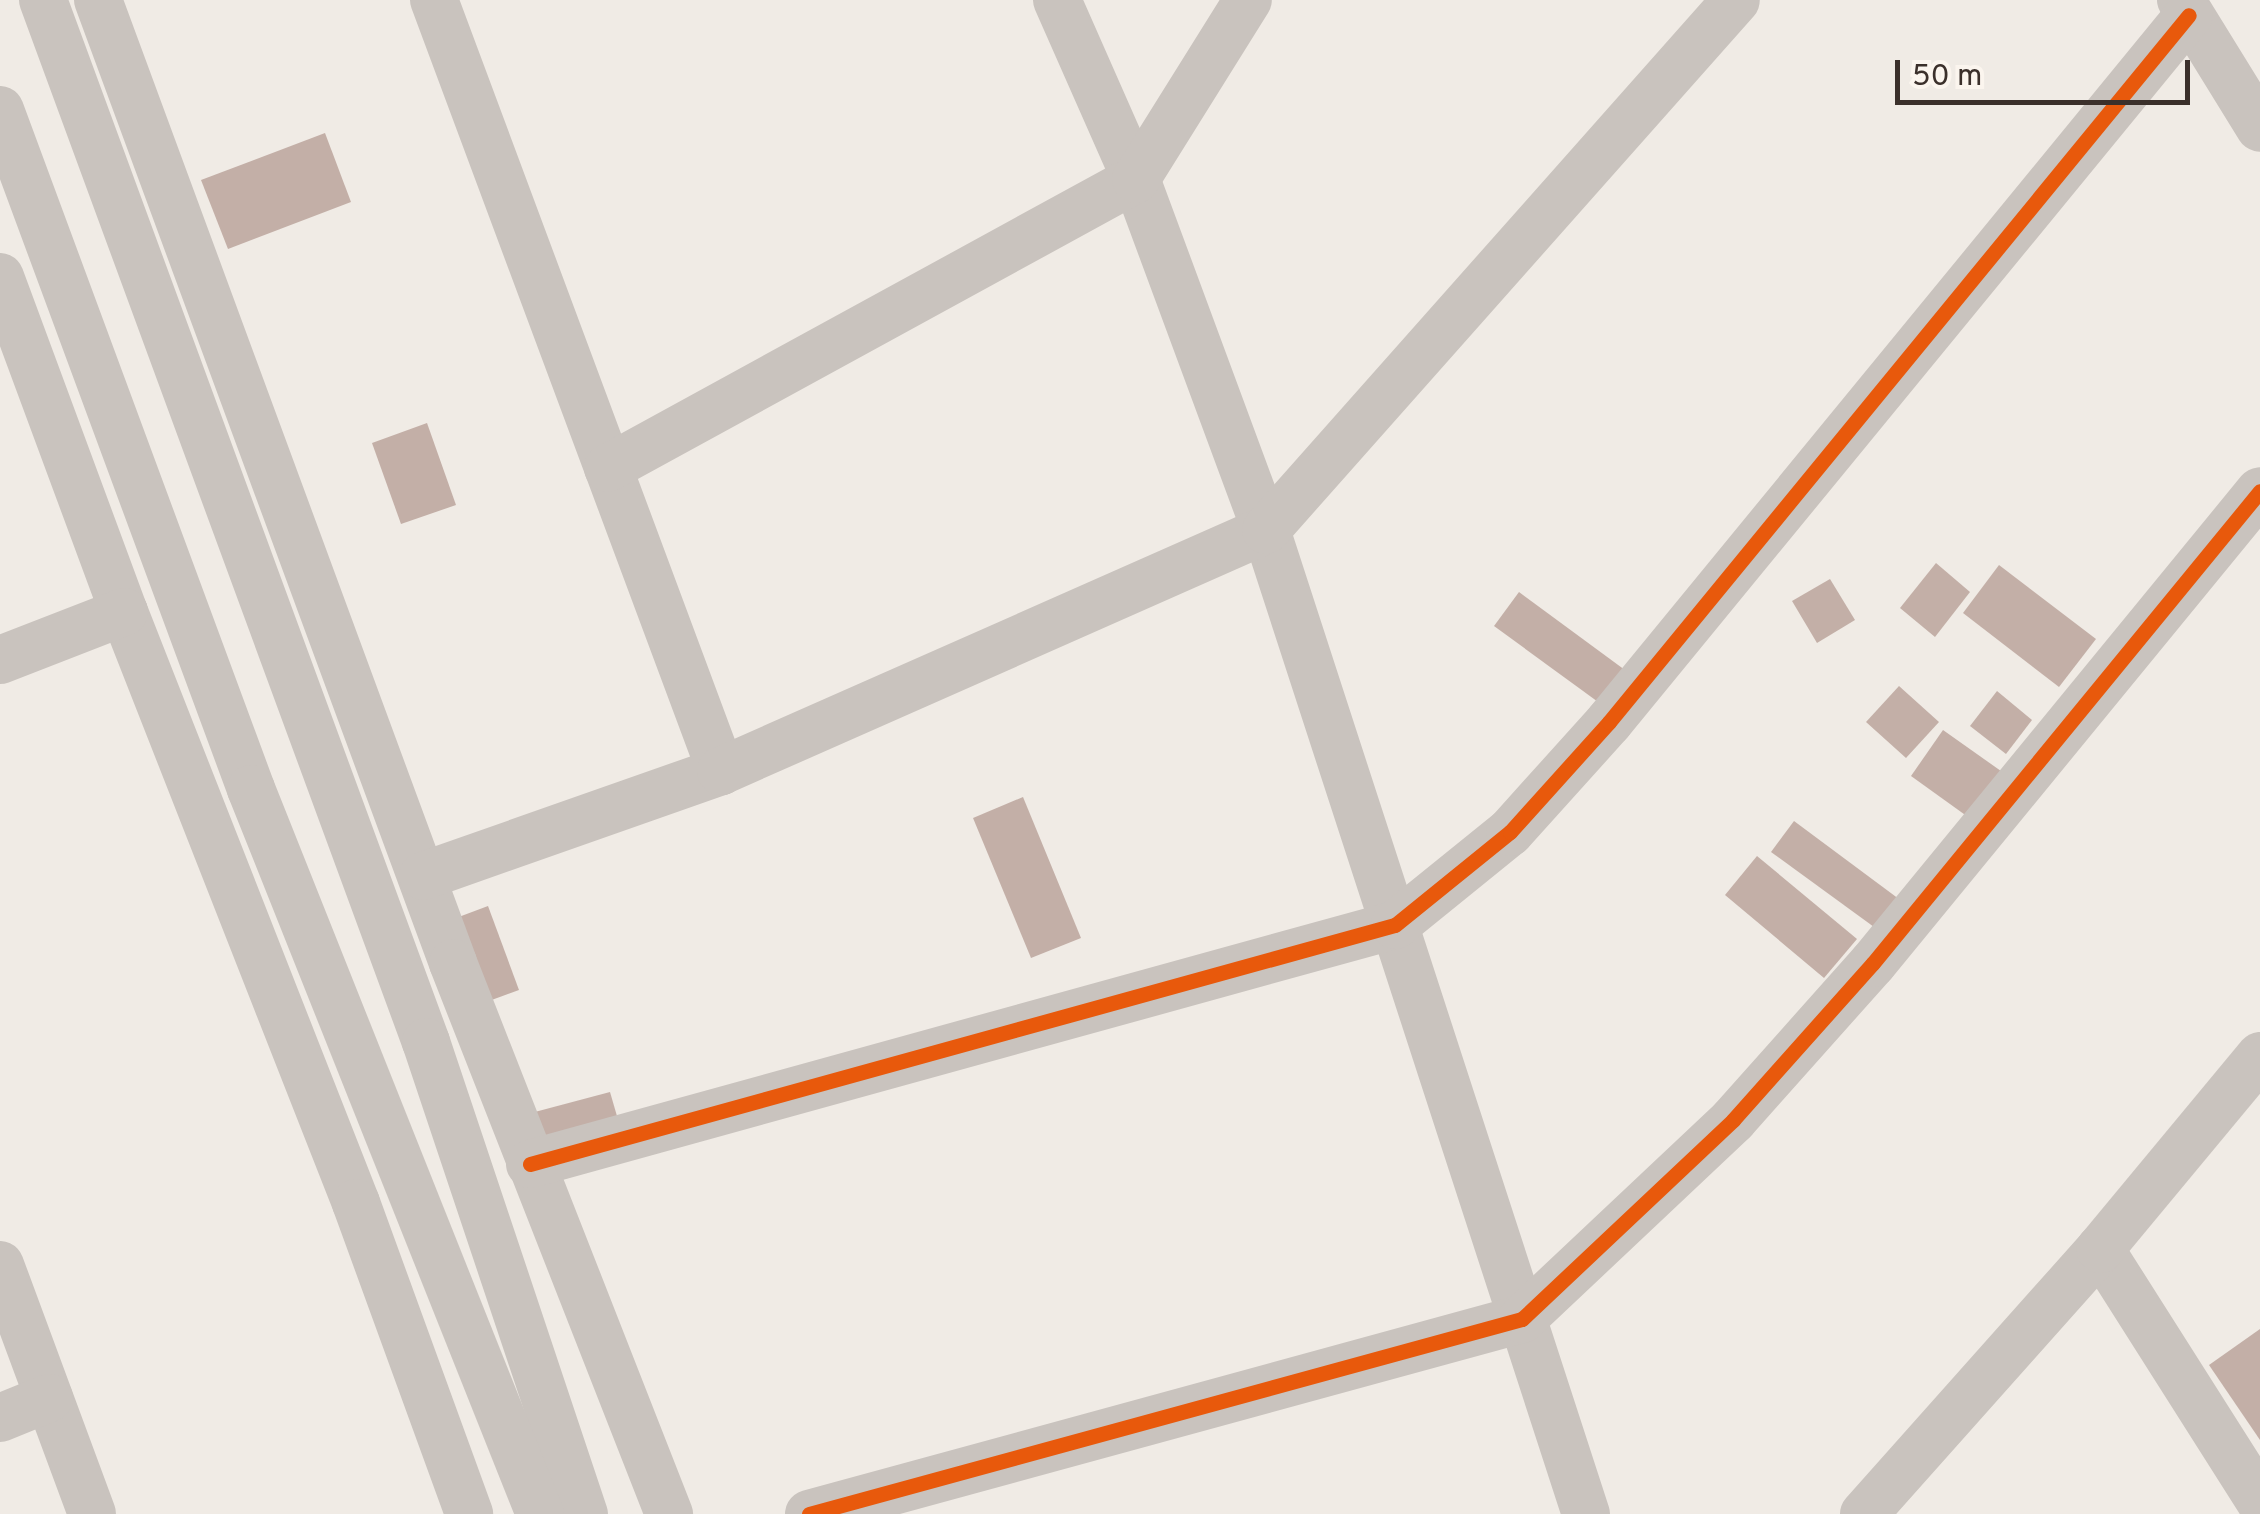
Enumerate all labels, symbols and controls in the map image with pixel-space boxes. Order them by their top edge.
scale bar [1900,40,2195,102]
text: 50 m [1912,59,1982,96]

